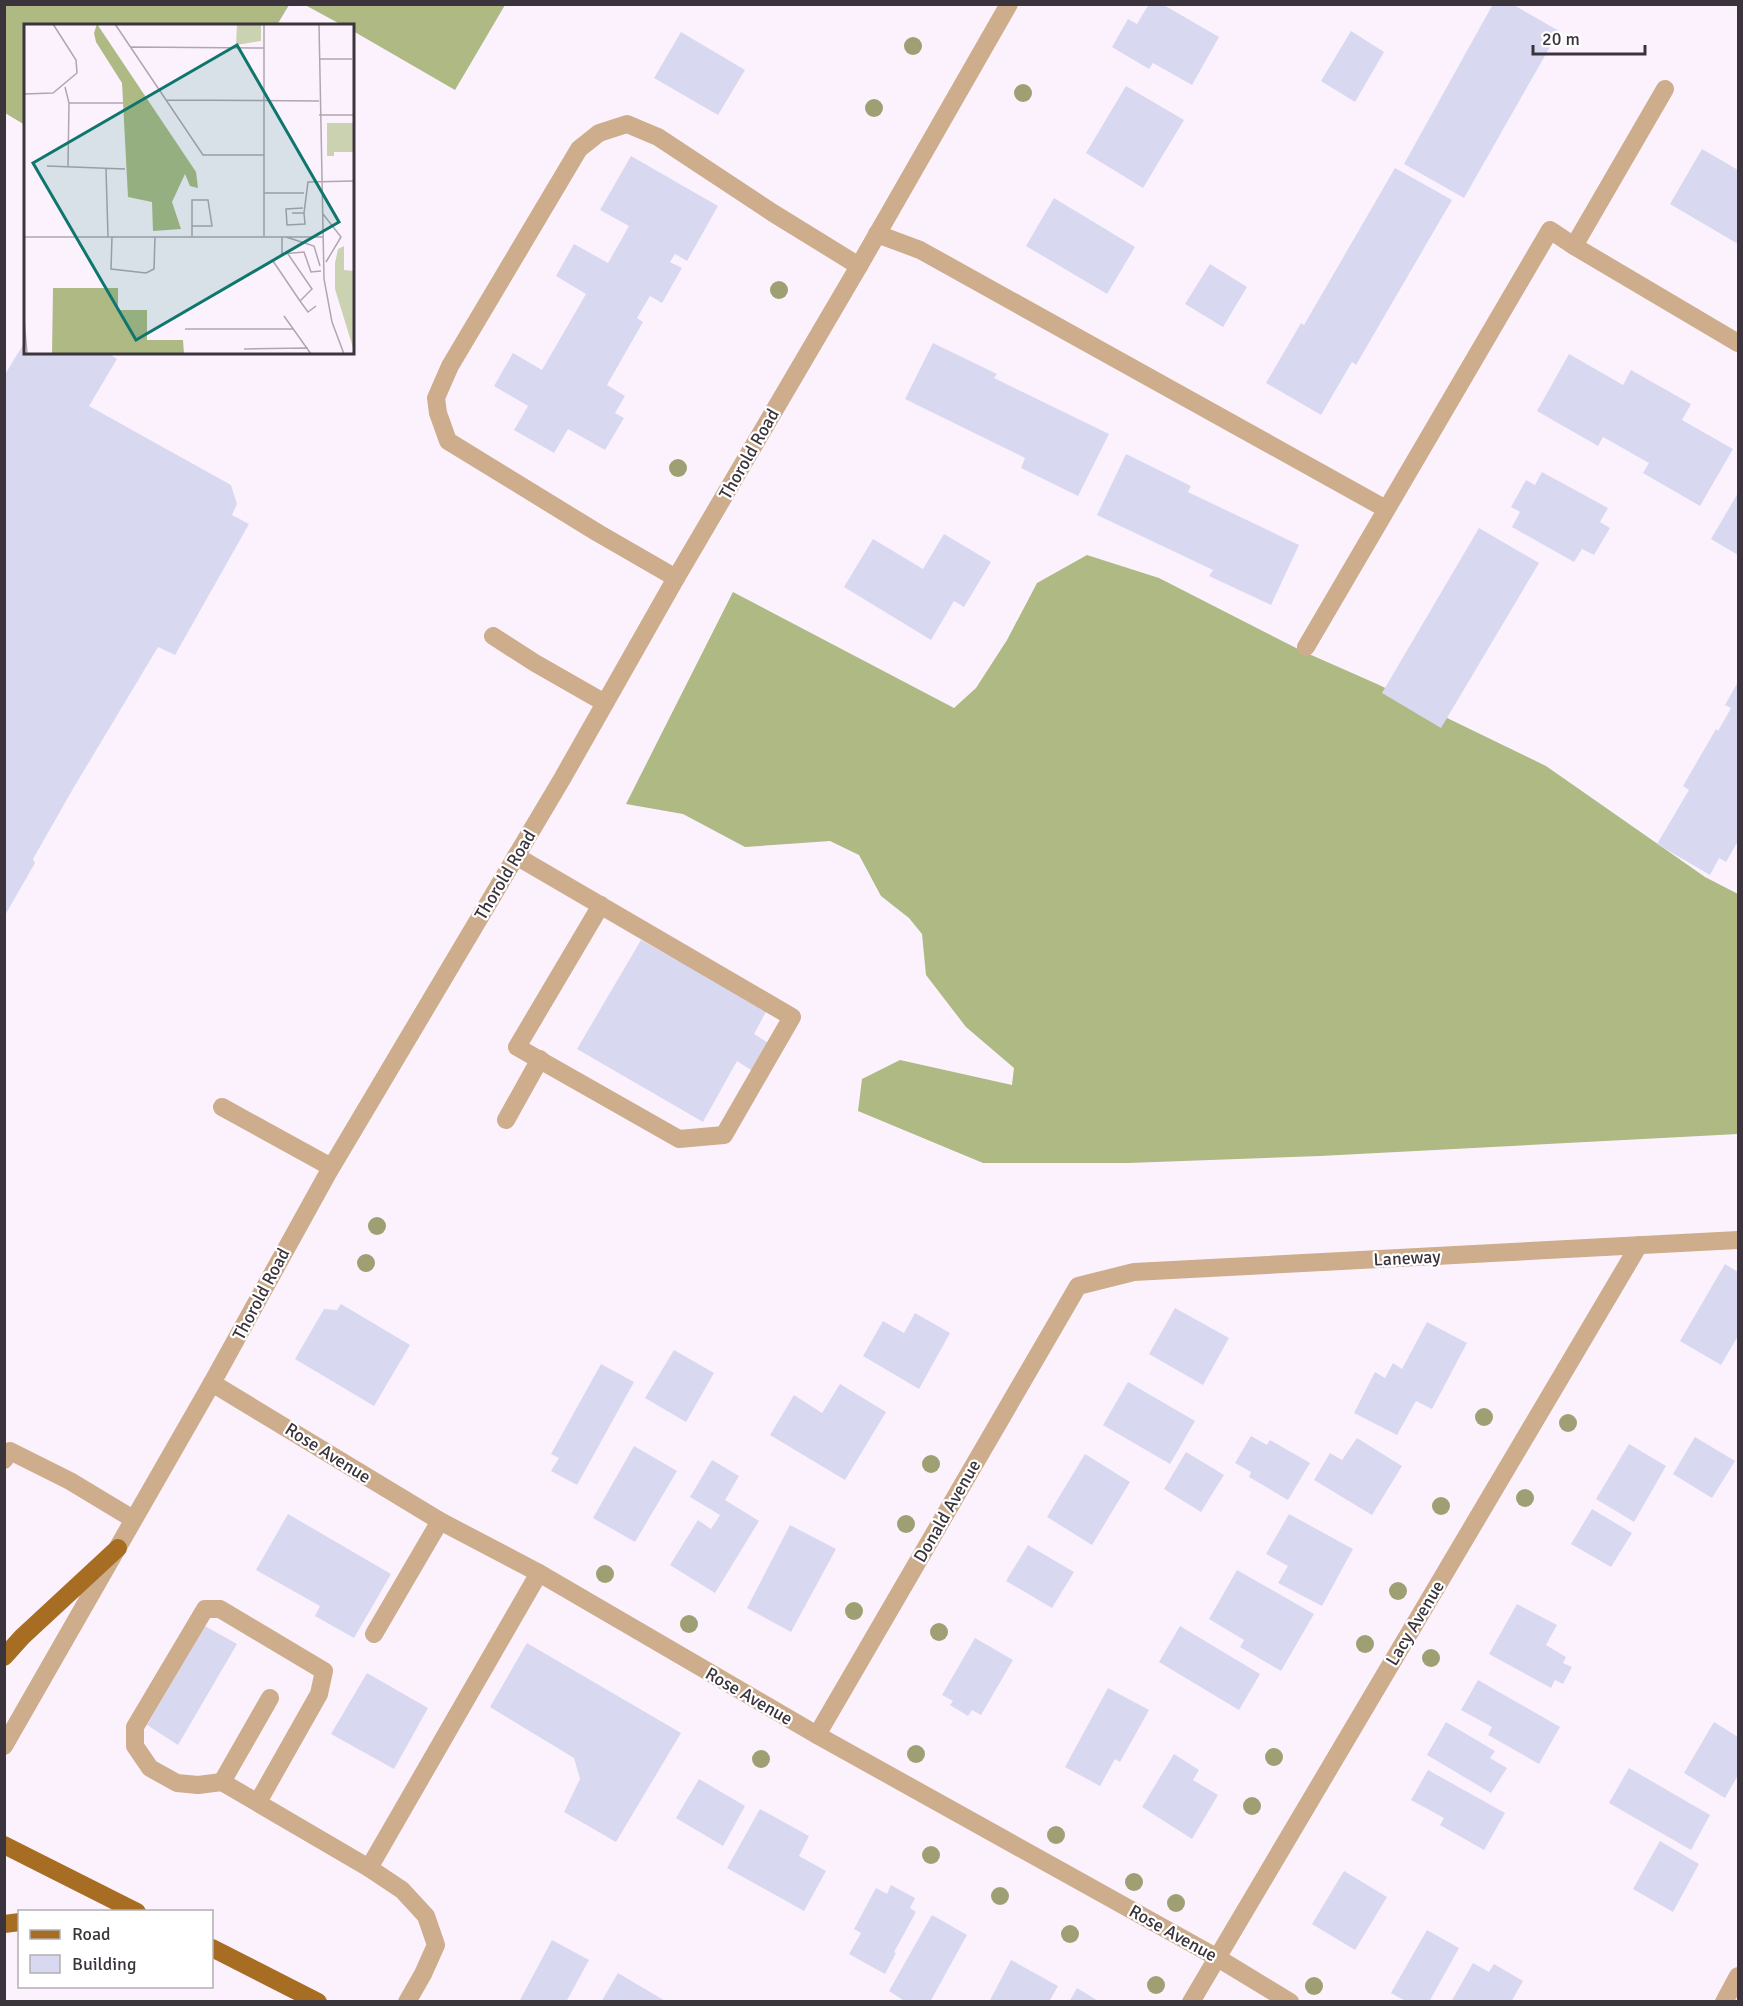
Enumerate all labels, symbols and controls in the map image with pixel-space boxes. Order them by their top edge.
scale bar [1533,18,1646,56]
inset map [24,24,354,354]
text: 20 m [1542,28,1580,50]
street label: Thorold Road [714,405,784,503]
street label: Thorold Road [470,826,540,924]
street label: Thorold Road [228,1244,294,1344]
street label: Laneway [1373,1245,1442,1271]
street label: Rose Avenue [281,1418,375,1488]
street label: Donald Avenue [909,1456,985,1566]
street label: Lacy Avenue [1381,1576,1449,1670]
street label: Rose Avenue [701,1662,797,1730]
street label: Rose Avenue [1125,1900,1221,1966]
legend [18,1910,213,1988]
text: Road [72,1923,111,1945]
text: Building [72,1953,136,1975]

